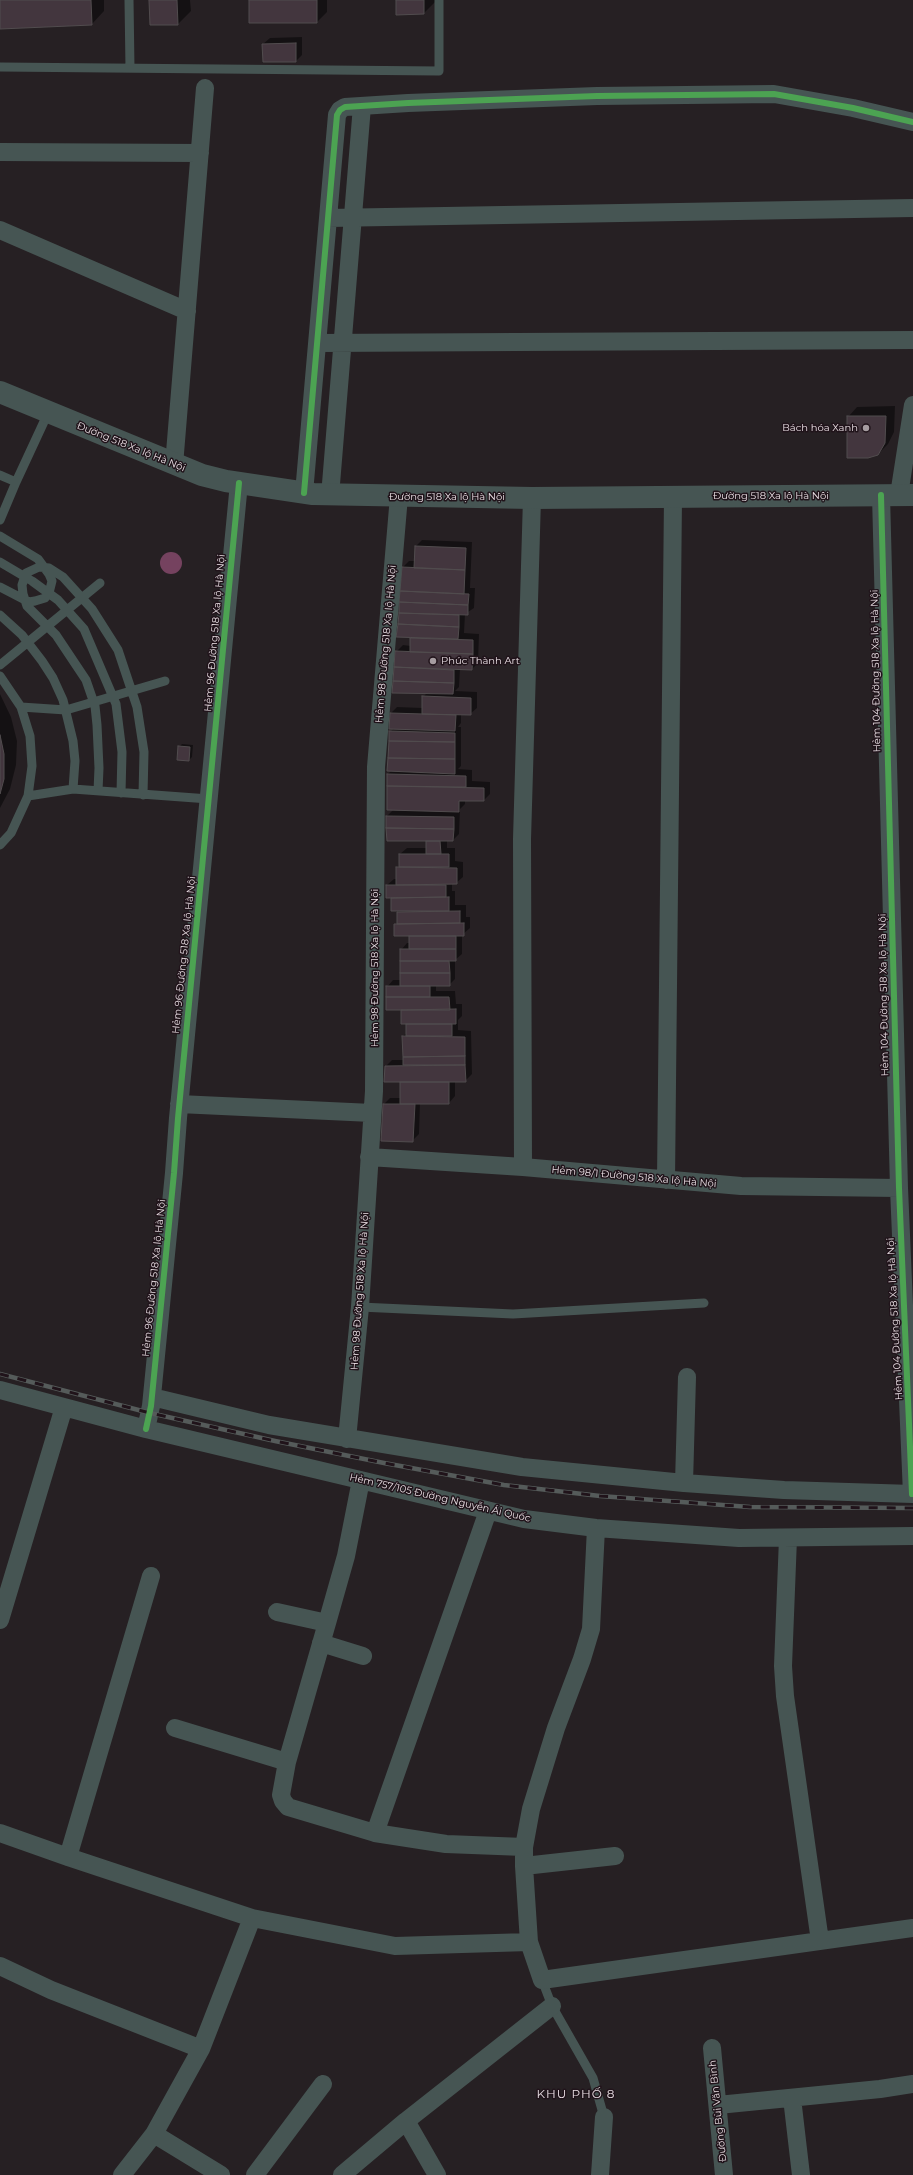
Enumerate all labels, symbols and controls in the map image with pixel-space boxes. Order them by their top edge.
street label: Đường 518 Xa lộ Hà Nội [75,420,187,474]
place label: Bách hóa Xanh [782,422,858,434]
marker: Bách hóa Xanh [861,423,871,433]
street label: Đường 518 Xa lộ Hà Nội [713,490,829,502]
street label: Đường 518 Xa lộ Hà Nội [389,491,505,503]
street label: Hẻm 96 Đường 518 Xa lộ Hà Nội [202,554,228,712]
street label: Hẻm 98 Đường 518 Xa lộ Hà Nội [373,565,399,723]
street label: Hẻm 104 Đường 518 Xa lộ Hà Nội [869,590,883,752]
place label: Phúc Thành Art [441,655,520,667]
marker: Phúc Thành Art [428,656,438,666]
street label: Hẻm 96 Đường 518 Xa lộ Hà Nội [170,876,198,1034]
street label: Hẻm 98 Đường 518 Xa lộ Hà Nội [369,889,381,1047]
street label: Hẻm 104 Đường 518 Xa lộ Hà Nội [877,914,891,1076]
street label: Hẻm 98/1 Đường 518 Xa lộ Hà Nội [551,1164,717,1190]
street label: Hẻm 96 Đường 518 Xa lộ Hà Nội [140,1199,168,1357]
street label: Hẻm 98 Đường 518 Xa lộ Hà Nội [348,1212,372,1370]
street label: Hẻm 104 Đường 518 Xa lộ Hà Nội [885,1237,905,1401]
street label: Hẻm 757/105 Đường Nguyễn Ái Quốc [348,1471,532,1525]
street label: Đường Bùi Văn Bình [707,2059,729,2163]
district label: KHU PHỐ 8 [536,2087,616,2101]

